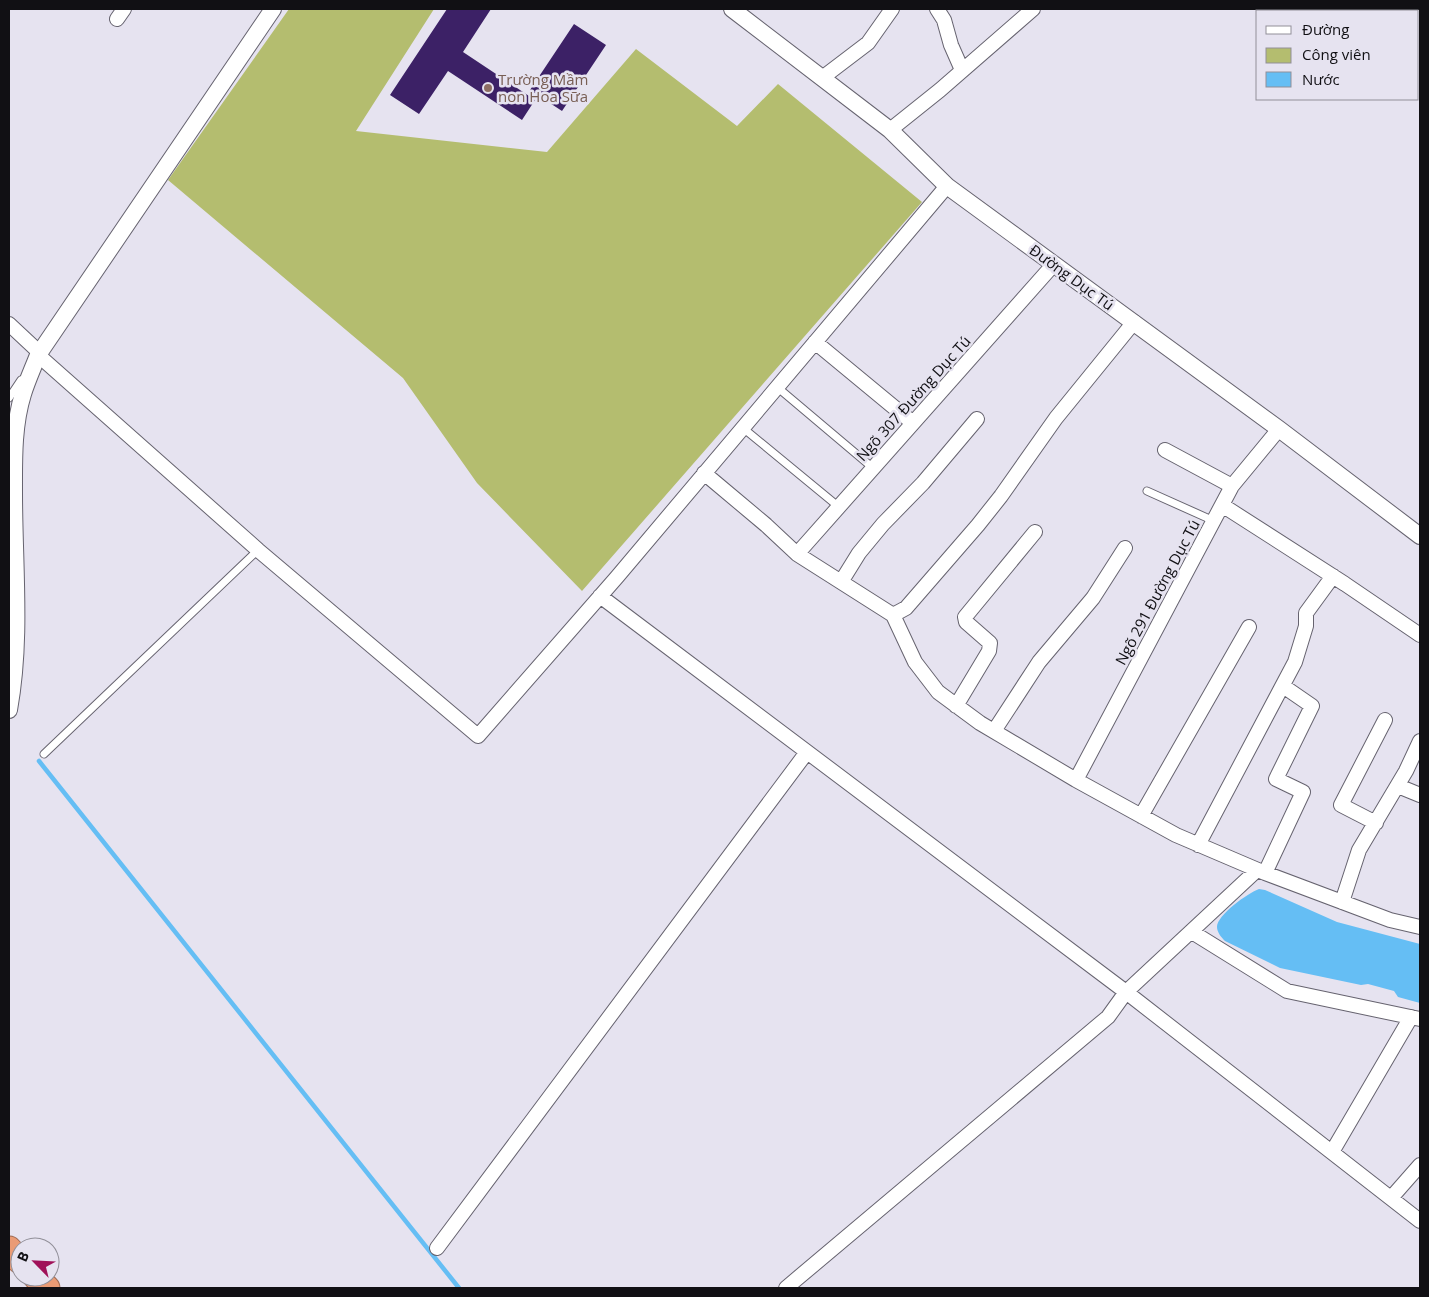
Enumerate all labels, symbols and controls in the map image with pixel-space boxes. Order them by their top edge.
legend [1256,10,1419,100]
text: Đường [1302,19,1349,39]
text: Công viên [1302,44,1371,64]
place label: Trường Mầm non Hoa Sữa [498,69,588,106]
text: Nước [1302,69,1340,89]
marker: Trường Mầm non Hoa Sữa [482,82,494,94]
street label: Đường Dục Tú [1026,240,1118,314]
street label: Ngõ 307 Đường Dục Tú [851,331,975,465]
street label: Ngõ 291 Đường Dục Tú [1110,516,1204,668]
north arrow [10,1237,60,1287]
text: B [12,1248,33,1265]

